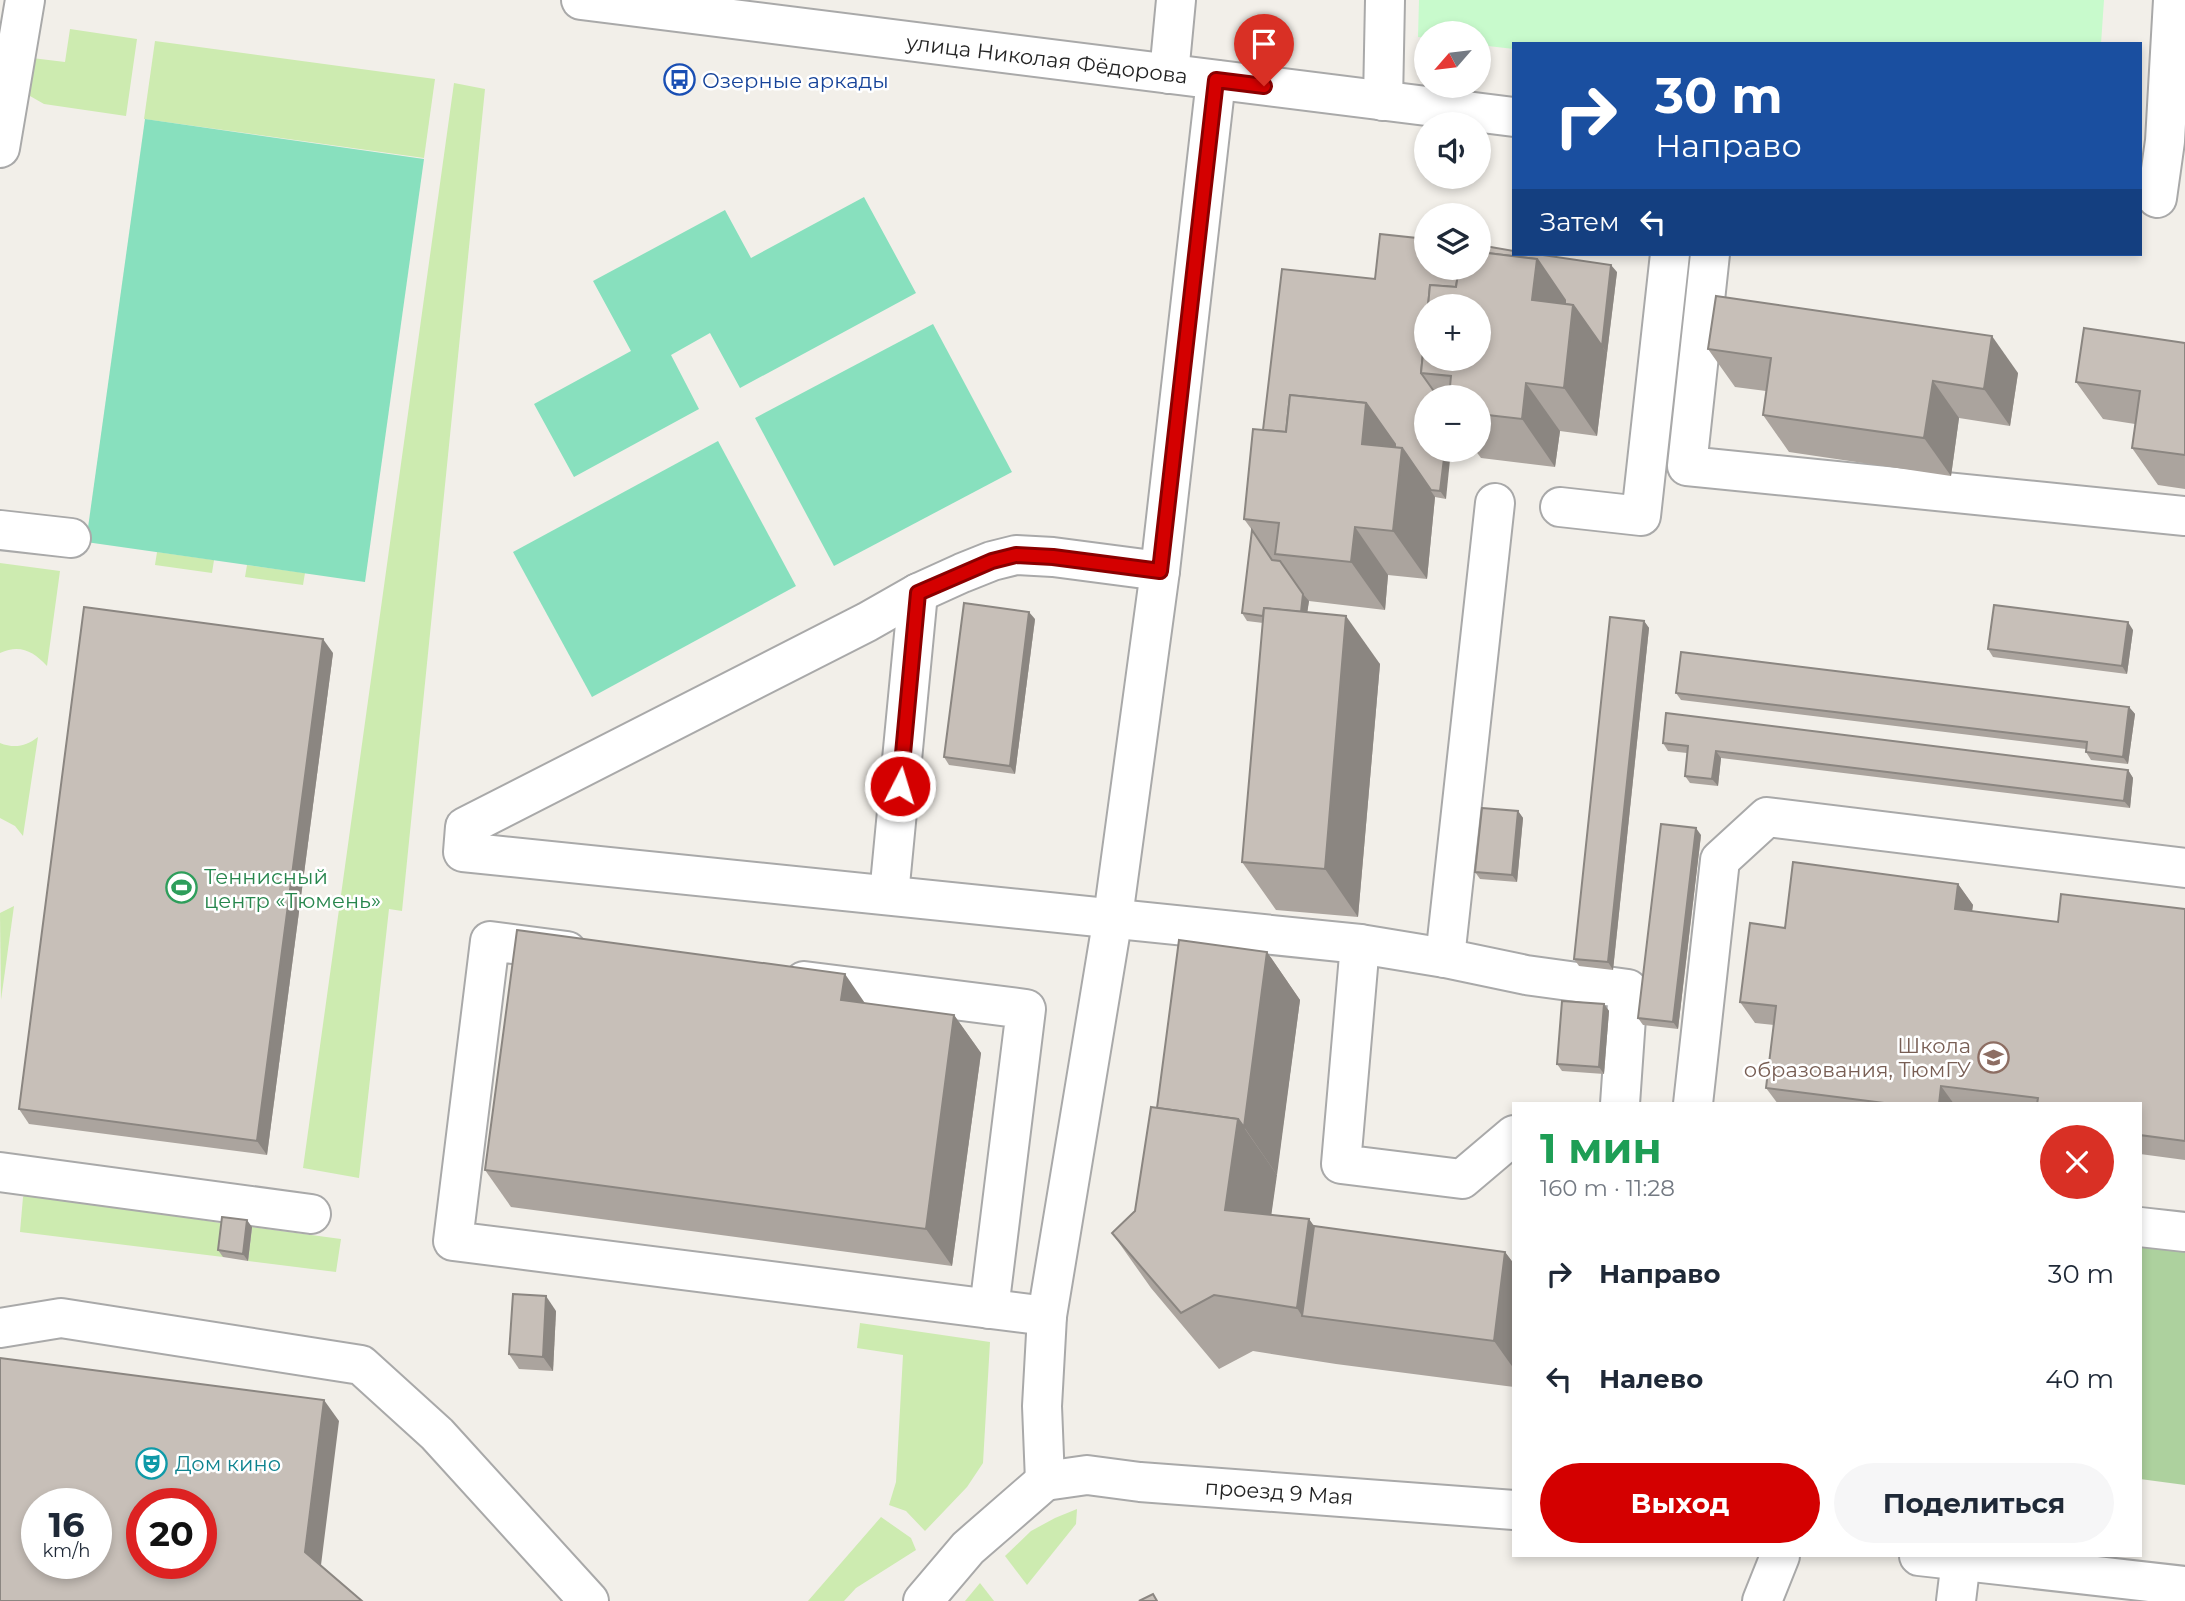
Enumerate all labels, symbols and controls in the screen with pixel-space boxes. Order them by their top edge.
pin [1234,14,1294,86]
north arrow [1414,21,1491,98]
map controls [1414,21,1491,462]
icon: arrive [1245,25,1283,63]
street label: улица Николая Фёдорова [904,29,1189,89]
bus stop icon: Озерные аркады [662,63,696,97]
text: 30 m [1655,66,1783,125]
place label: Озерные аркады [702,68,889,93]
icon: right [1540,70,1631,161]
button: sound [1414,112,1491,189]
text: Направо [1655,126,1802,165]
button: layers [1414,203,1491,280]
icon: left [1634,203,1672,241]
text: Затем [1540,206,1620,238]
button: + [1414,294,1491,371]
button: − [1414,385,1491,462]
position arrow [863,749,937,823]
place label: Теннисный центр «Тюмень» [204,864,381,913]
sports icon: Теннисный центр «Тюмень» [164,871,198,905]
place label: Школа образования, ТюмГУ [1744,1033,1972,1082]
school or university icon: Школа образования, ТюмГУ [1977,1040,2011,1074]
text: 1 мин [1540,1122,1662,1174]
button: close [2040,1125,2114,1199]
text: 160 m · 11:28 [1540,1174,1675,1202]
icon: right [1540,1255,1578,1293]
text: Направо [1599,1258,1720,1290]
text: 30 m [2048,1258,2114,1290]
icon: left [1540,1360,1578,1398]
text: Налево [1599,1363,1703,1395]
text: 40 m [2045,1363,2114,1395]
theatre icon: Дом кино [135,1446,169,1480]
place label: Дом кино [175,1451,281,1476]
button: Выход [1540,1463,1820,1543]
button: Поделиться [1834,1463,2114,1543]
street label: проезд 9 Мая [1204,1474,1354,1510]
speed limit sign: 20 [126,1488,217,1579]
text: 16 [48,1503,85,1546]
text: km/h [42,1540,91,1562]

